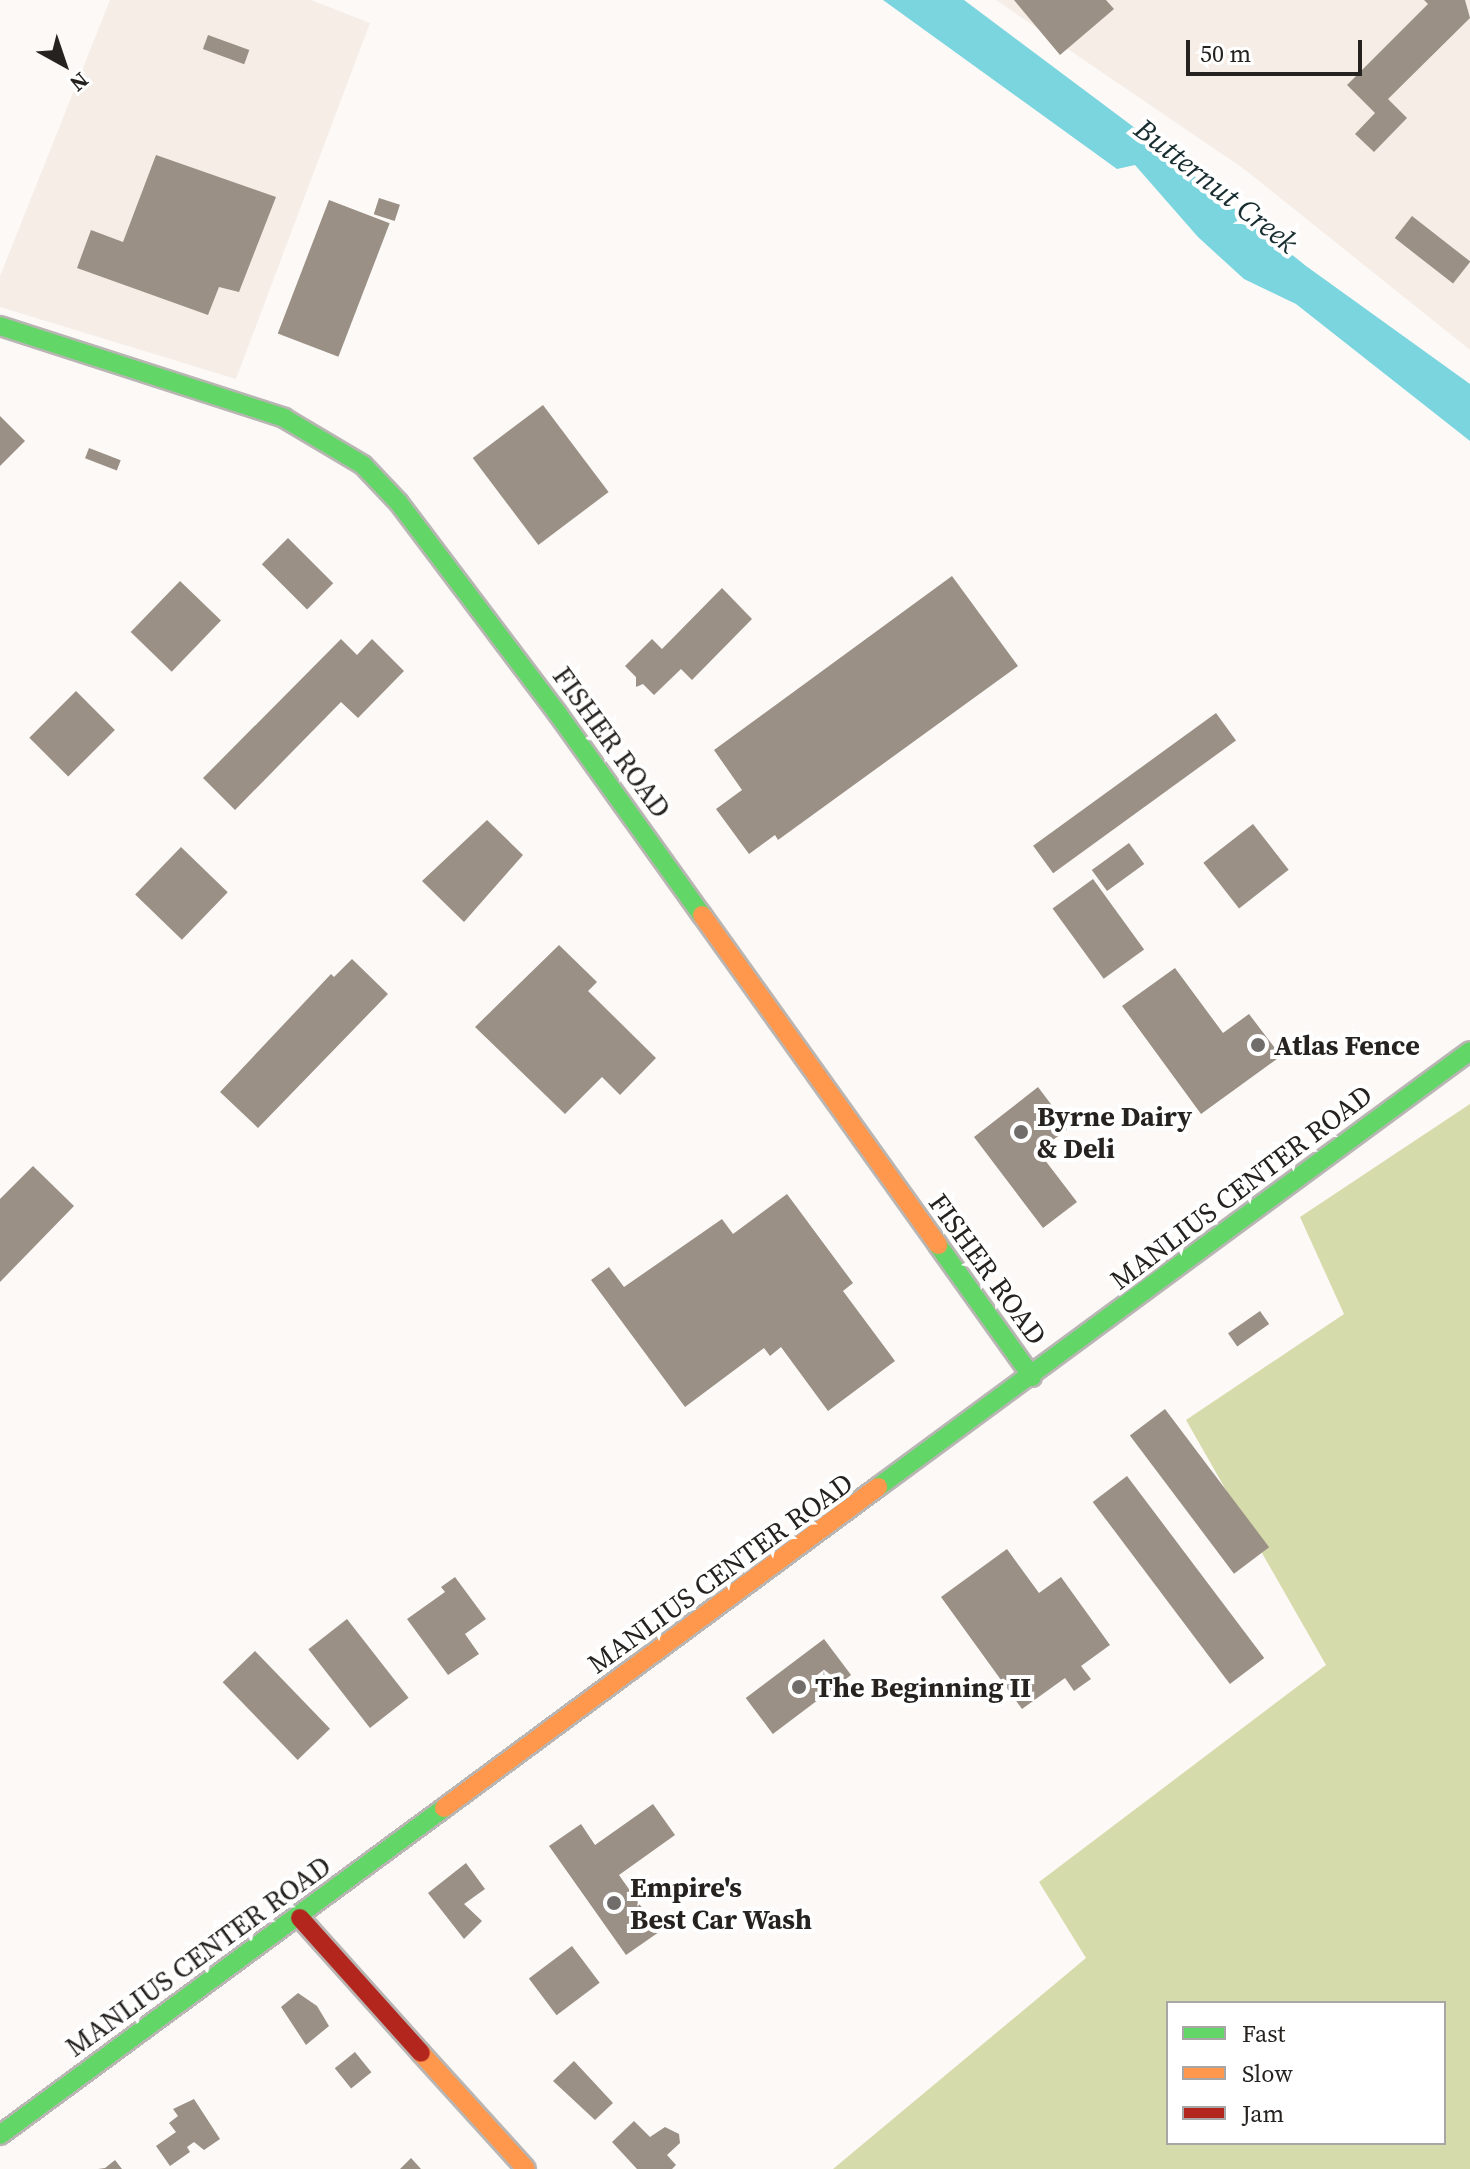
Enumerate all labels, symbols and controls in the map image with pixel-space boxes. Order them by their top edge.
north arrow [24,24,104,104]
scale bar [1190,24,1366,74]
text: 50 m [1200,37,1251,70]
text: N [64,66,95,99]
water label: Butternut Creek [1127,111,1305,261]
street label: FISHER ROAD [546,660,678,824]
place label: Atlas Fence [1274,1028,1420,1062]
marker: Atlas Fence [1249,1036,1267,1054]
street label: MANLIUS CENTER ROAD [1103,1078,1379,1296]
place label: Byrne Dairy & Deli [1037,1099,1192,1165]
marker: Byrne Dairy & Deli [1012,1123,1030,1141]
street label: FISHER ROAD [922,1187,1054,1351]
street label: MANLIUS CENTER ROAD [581,1466,859,1680]
place label: The Beginning II [815,1670,1031,1704]
marker: The Beginning II [790,1678,808,1696]
street label: MANLIUS CENTER ROAD [59,1849,337,2063]
place label: Empire's Best Car Wash [630,1870,813,1936]
marker: Empire's Best Car Wash [605,1894,623,1912]
legend [1166,2001,1446,2145]
text: Fast [1242,2017,1285,2050]
text: Slow [1242,2057,1293,2090]
text: Jam [1242,2097,1284,2130]

